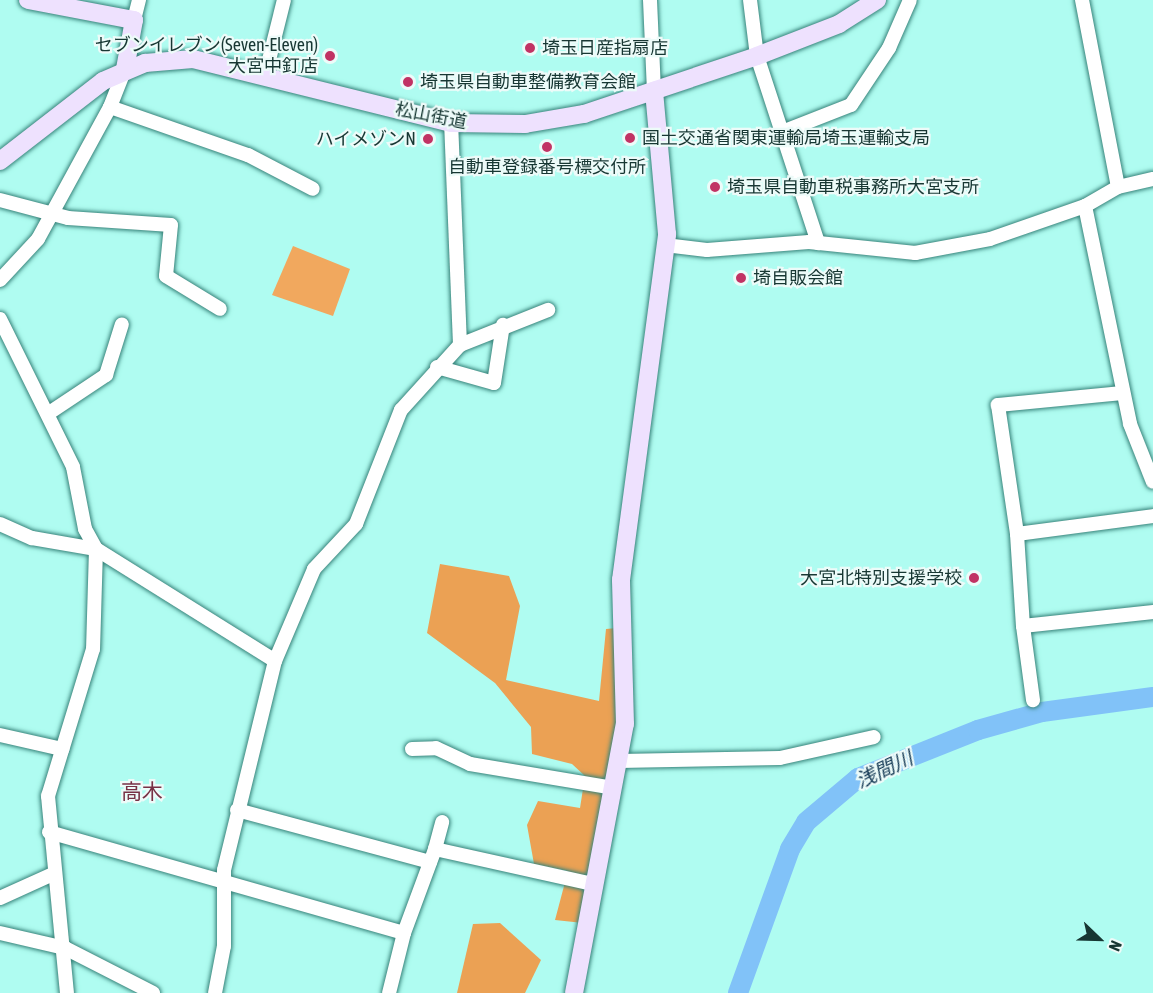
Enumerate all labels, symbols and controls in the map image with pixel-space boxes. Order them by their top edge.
place label: セブンイレブン(Seven-Eleven) 大宮中釘店 [95,35,318,78]
place label: 埼玉日産指扇店 [542,37,668,59]
marker: 埼玉日産指扇店 [523,41,537,55]
marker: セブンイレブン(Seven-Eleven) 大宮中釘店 [323,49,337,63]
place label: 埼玉県自動車整備教育会館 [420,71,636,93]
marker: 埼玉県自動車整備教育会館 [401,75,415,89]
street label: 松山街道 [394,99,468,133]
place label: 国土交通省関東運輸局埼玉運輸支局 [642,127,930,149]
place label: ハイメゾンN [315,128,416,150]
marker: 国土交通省関東運輸局埼玉運輸支局 [623,131,637,145]
marker: ハイメゾンN [421,132,435,146]
marker: 自動車登録番号標交付所 [540,140,554,154]
place label: 自動車登録番号標交付所 [448,156,646,178]
place label: 埼玉県自動車税事務所大宮支所 [727,176,979,198]
marker: 埼玉県自動車税事務所大宮支所 [708,180,722,194]
place label: 埼自販会館 [753,267,843,289]
marker: 埼自販会館 [734,271,748,285]
place label: 大宮北特別支援学校 [800,567,962,589]
marker: 大宮北特別支援学校 [967,571,981,585]
water label: 浅間川 [852,745,916,793]
district label: 高木 [121,778,163,804]
north arrow [1069,909,1129,969]
text: N [1105,938,1126,954]

